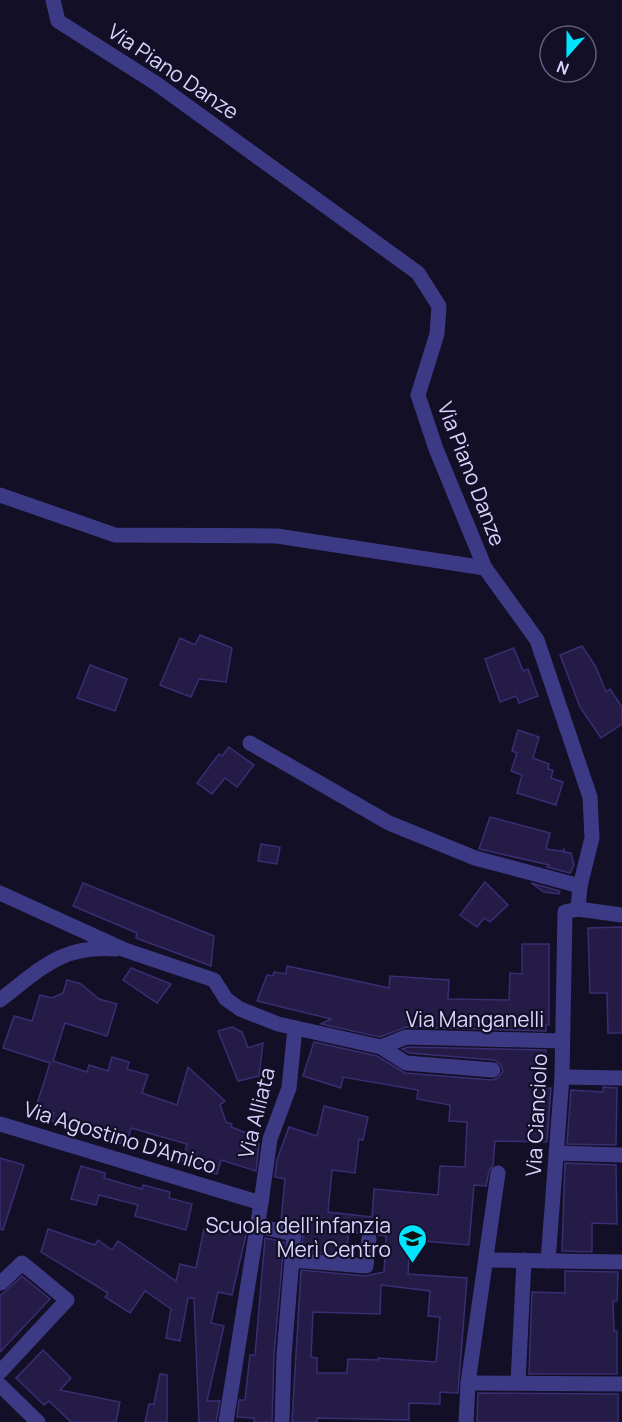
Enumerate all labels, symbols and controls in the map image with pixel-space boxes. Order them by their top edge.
street label: Via Piano Danze [103,17,244,125]
north arrow [538,24,598,84]
text: N [553,56,572,80]
street label: Via Piano Danze [432,398,512,550]
street label: Via Manganelli [406,1005,544,1033]
street label: Via Cianciolo [519,1053,553,1177]
street label: Via Alliata [231,1064,281,1161]
street label: Via Agostino D'Amico [20,1094,220,1180]
place label: Scuola dell'infanzia Merì Centro [205,1211,391,1263]
school or university icon: Scuola dell'infanzia Merì Centro [396,1222,428,1264]

